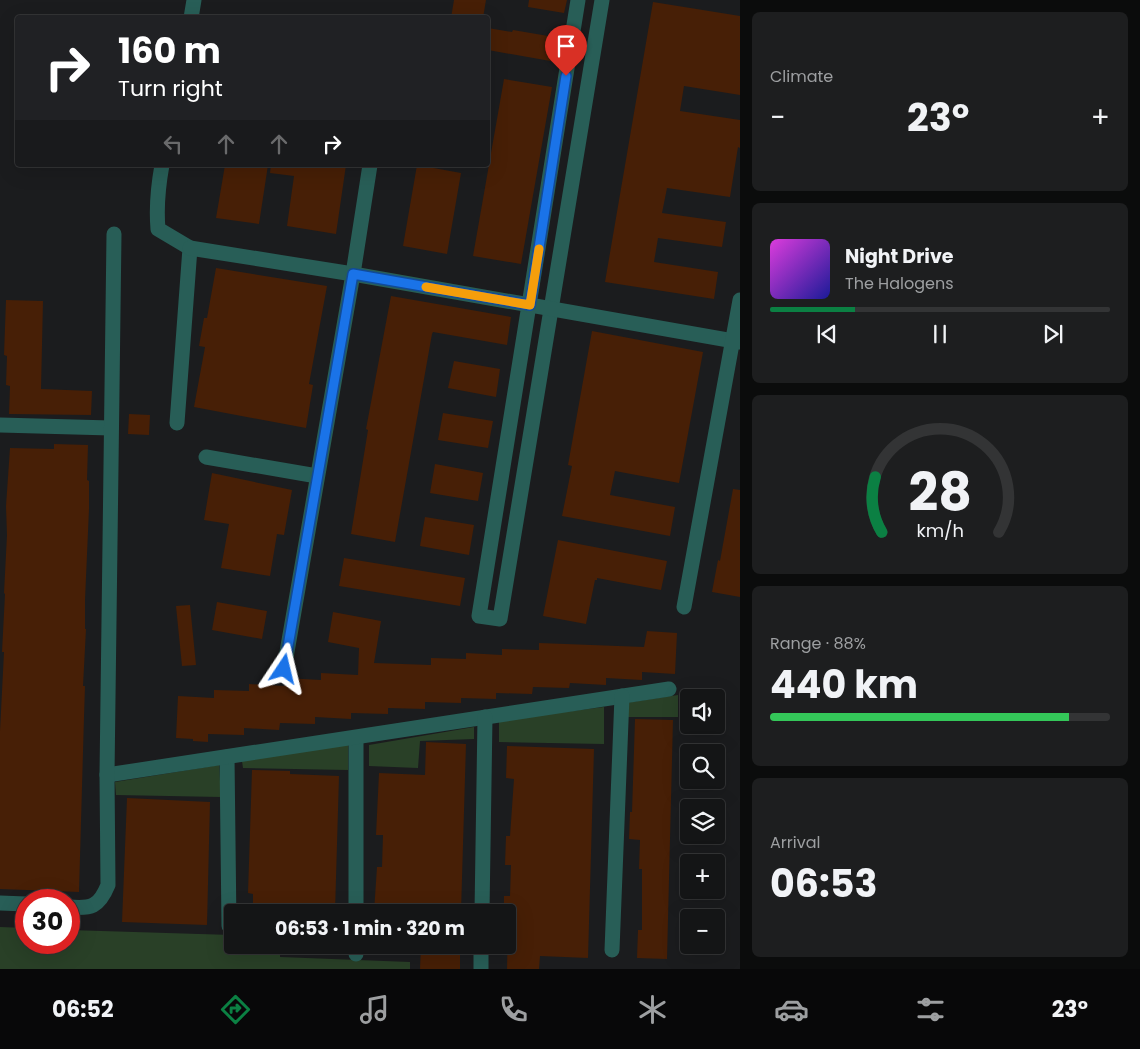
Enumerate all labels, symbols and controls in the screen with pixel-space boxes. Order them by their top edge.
pin [545,25,587,76]
text: 160 m [118,26,221,75]
icon: arrive [552,32,580,60]
icon: right [35,35,100,100]
text: Climate [770,65,833,88]
text: Turn right [118,73,223,104]
text: 23° [907,91,969,144]
text: − [770,98,785,137]
text: + [1091,98,1110,137]
icon: left [159,130,187,158]
icon: ahead [212,130,240,158]
icon: ahead [265,130,293,158]
icon: right [318,130,346,158]
text: Night Drive [845,243,954,270]
text: The Halogens [845,272,953,295]
icon: previous [813,320,841,348]
icon: pause [926,320,954,348]
icon: next [1039,320,1067,348]
text: 28 [908,456,972,529]
text: km/h [916,518,964,543]
text: Range · 88% [770,632,866,655]
position arrow [257,642,309,694]
text: 440 km [770,658,918,711]
map controls [680,689,725,954]
button: sound [680,689,725,734]
button: search [680,744,725,789]
button: layers [680,799,725,844]
text: Arrival [770,831,820,854]
button: + [680,854,725,899]
text: 06:53 [770,857,877,910]
speed limit sign: 30 [15,889,80,954]
button: − [680,909,725,954]
text: 06:53 · 1 min · 320 m [275,915,465,942]
icon: directions [218,992,253,1027]
icon: music [357,992,392,1027]
icon: phone [496,992,531,1027]
icon: climate [635,992,670,1027]
icon: car [774,992,809,1027]
icon: filters [913,992,948,1027]
text: 06:52 [52,994,113,1025]
text: 23° [1052,994,1088,1025]

